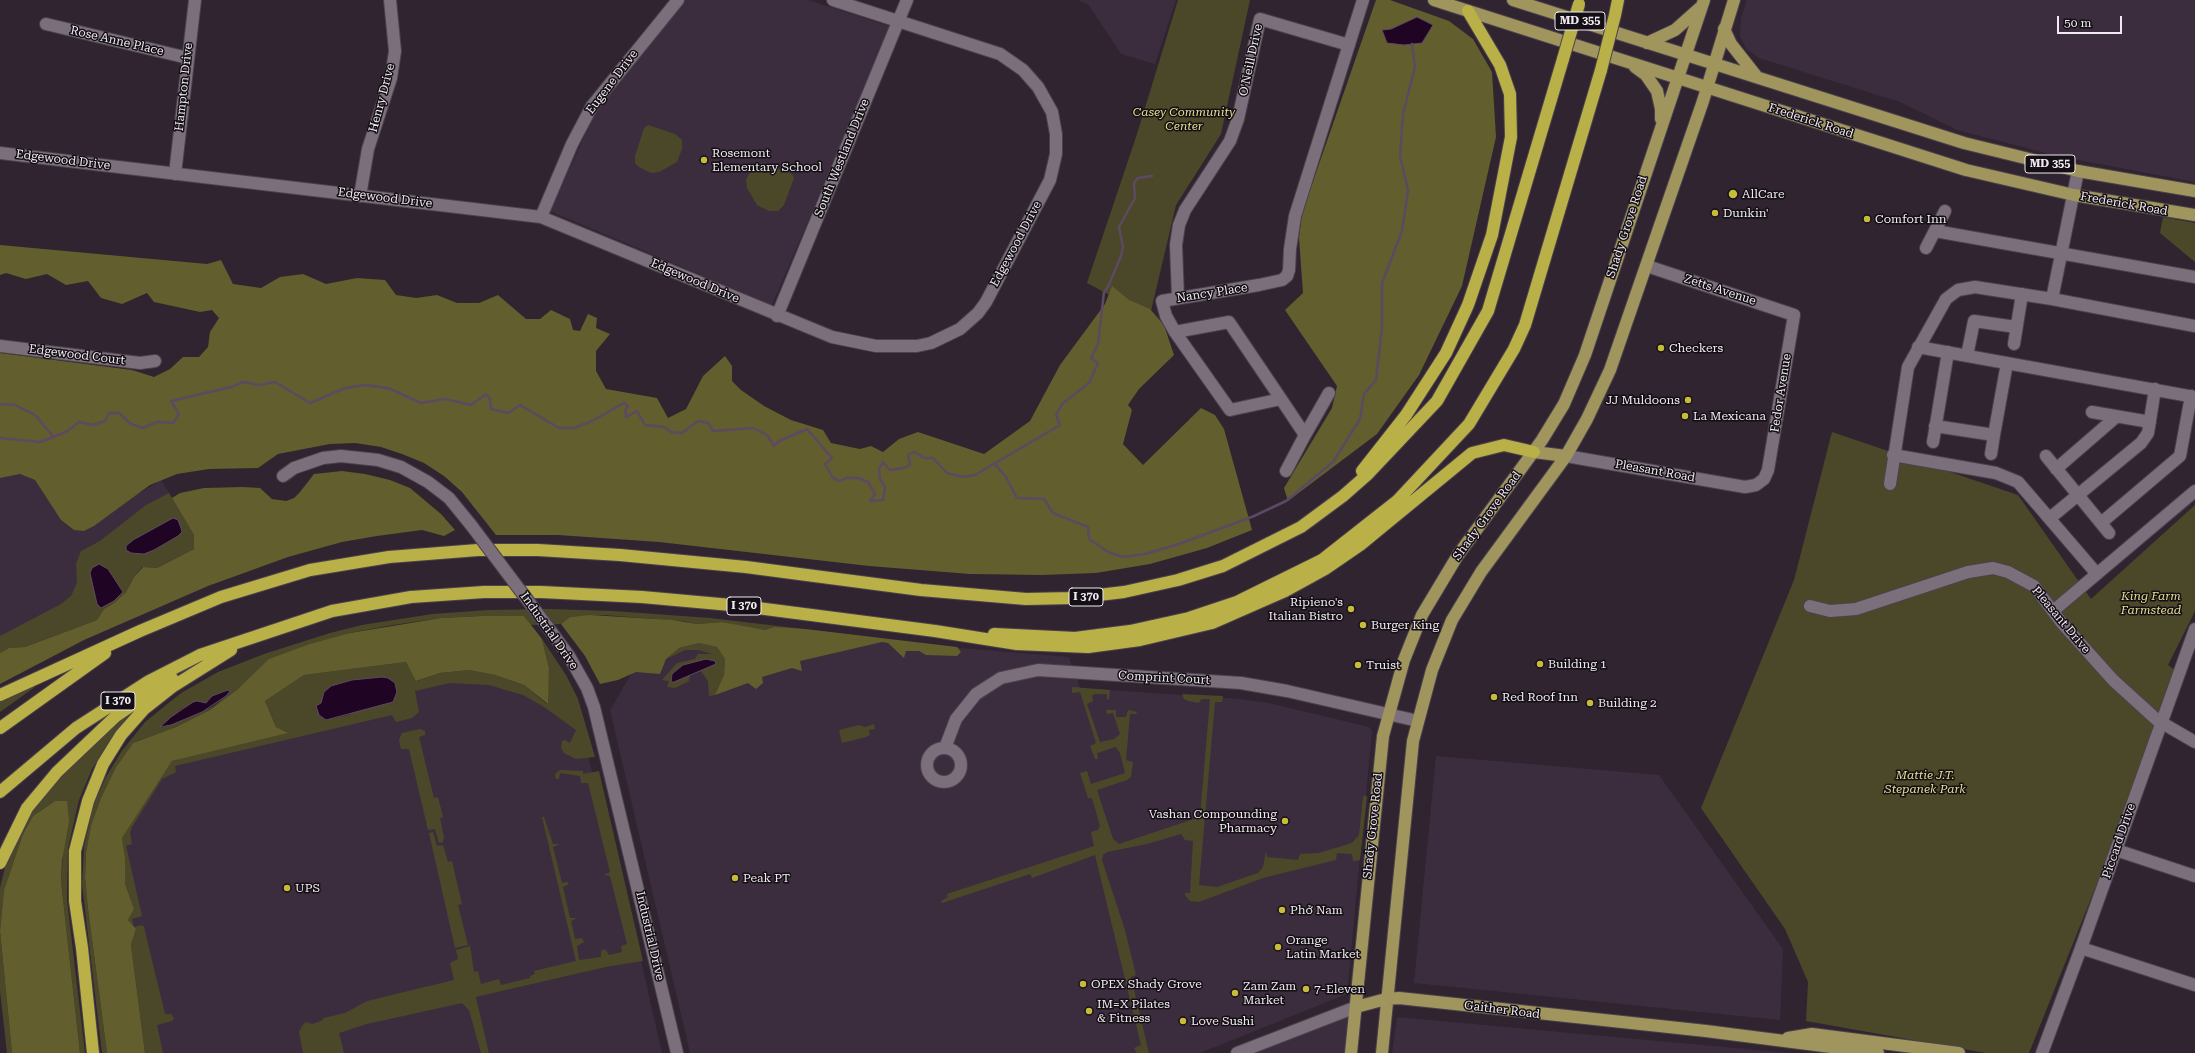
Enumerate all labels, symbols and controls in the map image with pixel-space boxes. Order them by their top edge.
scale bar [2059,8,2124,34]
road number: MD 355 [1555,12,1605,30]
text: 50 m [2064,16,2091,30]
street label: O'Neill Drive [1236,22,1266,98]
street label: Rose Anne Place [69,23,165,59]
street label: Hampton Drive [172,42,196,132]
street label: Eugene Drive [583,47,641,117]
street label: Henry Drive [366,62,398,134]
street label: South Westland Drive [812,97,872,219]
street label: Frederick Road [1767,100,1855,142]
park label: Casey Community Center [1133,105,1235,133]
place label: Rosemont Elementary School [712,146,822,174]
street label: Edgewood Drive [15,147,111,173]
marker: Rosemont Elementary School [699,155,709,165]
road number: MD 355 [2025,155,2075,173]
street label: Shady Grove Road [1604,174,1650,280]
street label: Edgewood Drive [337,185,433,211]
place label: AllCare [1742,187,1784,201]
marker: AllCare [1727,188,1739,200]
street label: Frederick Road [2079,189,2169,219]
street label: Edgewood Drive [987,199,1045,289]
place label: Dunkin' [1723,206,1769,220]
marker: Dunkin' [1710,208,1720,218]
place label: Comfort Inn [1875,212,1947,226]
marker: Comfort Inn [1862,214,1872,224]
street label: Edgewood Drive [649,256,741,306]
street label: Zetts Avenue [1682,272,1758,308]
street label: Nancy Place [1176,280,1248,306]
place label: Checkers [1669,341,1723,355]
street label: Edgewood Court [28,342,126,368]
marker: Checkers [1656,343,1666,353]
street label: Fedor Avenue [1768,353,1794,433]
place label: JJ Muldoons [1606,393,1680,407]
marker: JJ Muldoons [1683,395,1693,405]
place label: La Mexicana [1693,409,1766,423]
marker: La Mexicana [1680,411,1690,421]
street label: Pleasant Road [1614,457,1696,485]
street label: Shady Grove Road [1450,469,1524,563]
street label: Pleasant Drive [2029,584,2093,656]
road number: I 370 [1069,588,1103,606]
park label: King Farm Farmstead [2121,589,2181,617]
street label: Industrial Drive [517,590,581,672]
place label: Ripieno's Italian Bistro [1268,595,1343,623]
road number: I 370 [727,597,761,615]
marker: Ripieno's Italian Bistro [1346,604,1356,614]
place label: Burger King [1371,618,1439,632]
marker: Burger King [1358,620,1368,630]
place label: Building 1 [1548,657,1607,671]
place label: Truist [1366,658,1400,672]
marker: Building 1 [1535,659,1545,669]
marker: Truist [1353,660,1363,670]
street label: Comprint Court [1118,668,1210,688]
place label: Red Roof Inn [1502,690,1578,704]
road number: I 370 [101,692,135,710]
marker: Red Roof Inn [1489,692,1499,702]
place label: Building 2 [1598,696,1657,710]
marker: Building 2 [1585,698,1595,708]
park label: Mattie J.T. Stepanek Park [1884,768,1966,796]
street label: Shady Grove Road [1360,772,1386,880]
street label: Piccard Drive [2099,802,2139,880]
place label: Vashan Compounding Pharmacy [1149,807,1277,835]
marker: Vashan Compounding Pharmacy [1280,816,1290,826]
place label: Peak PT [743,871,790,885]
marker: Peak PT [730,873,740,883]
place label: UPS [295,881,320,895]
marker: UPS [282,883,292,893]
street label: Industrial Drive [633,890,667,982]
place label: Phở Nam [1290,903,1343,917]
marker: Phở Nam [1277,905,1287,915]
place label: Orange Latin Market [1286,933,1360,961]
marker: Orange Latin Market [1273,942,1283,952]
place label: OPEX Shady Grove [1091,977,1202,991]
marker: OPEX Shady Grove [1078,979,1088,989]
place label: Zam Zam Market [1243,979,1296,1007]
place label: 7-Eleven [1314,982,1365,996]
marker: 7-Eleven [1301,984,1311,994]
marker: Zam Zam Market [1230,988,1240,998]
place label: IM=X Pilates & Fitness [1097,997,1170,1025]
street label: Gaither Road [1463,998,1541,1022]
marker: IM=X Pilates & Fitness [1084,1006,1094,1016]
place label: Love Sushi [1191,1014,1254,1028]
marker: Love Sushi [1178,1016,1188,1026]

